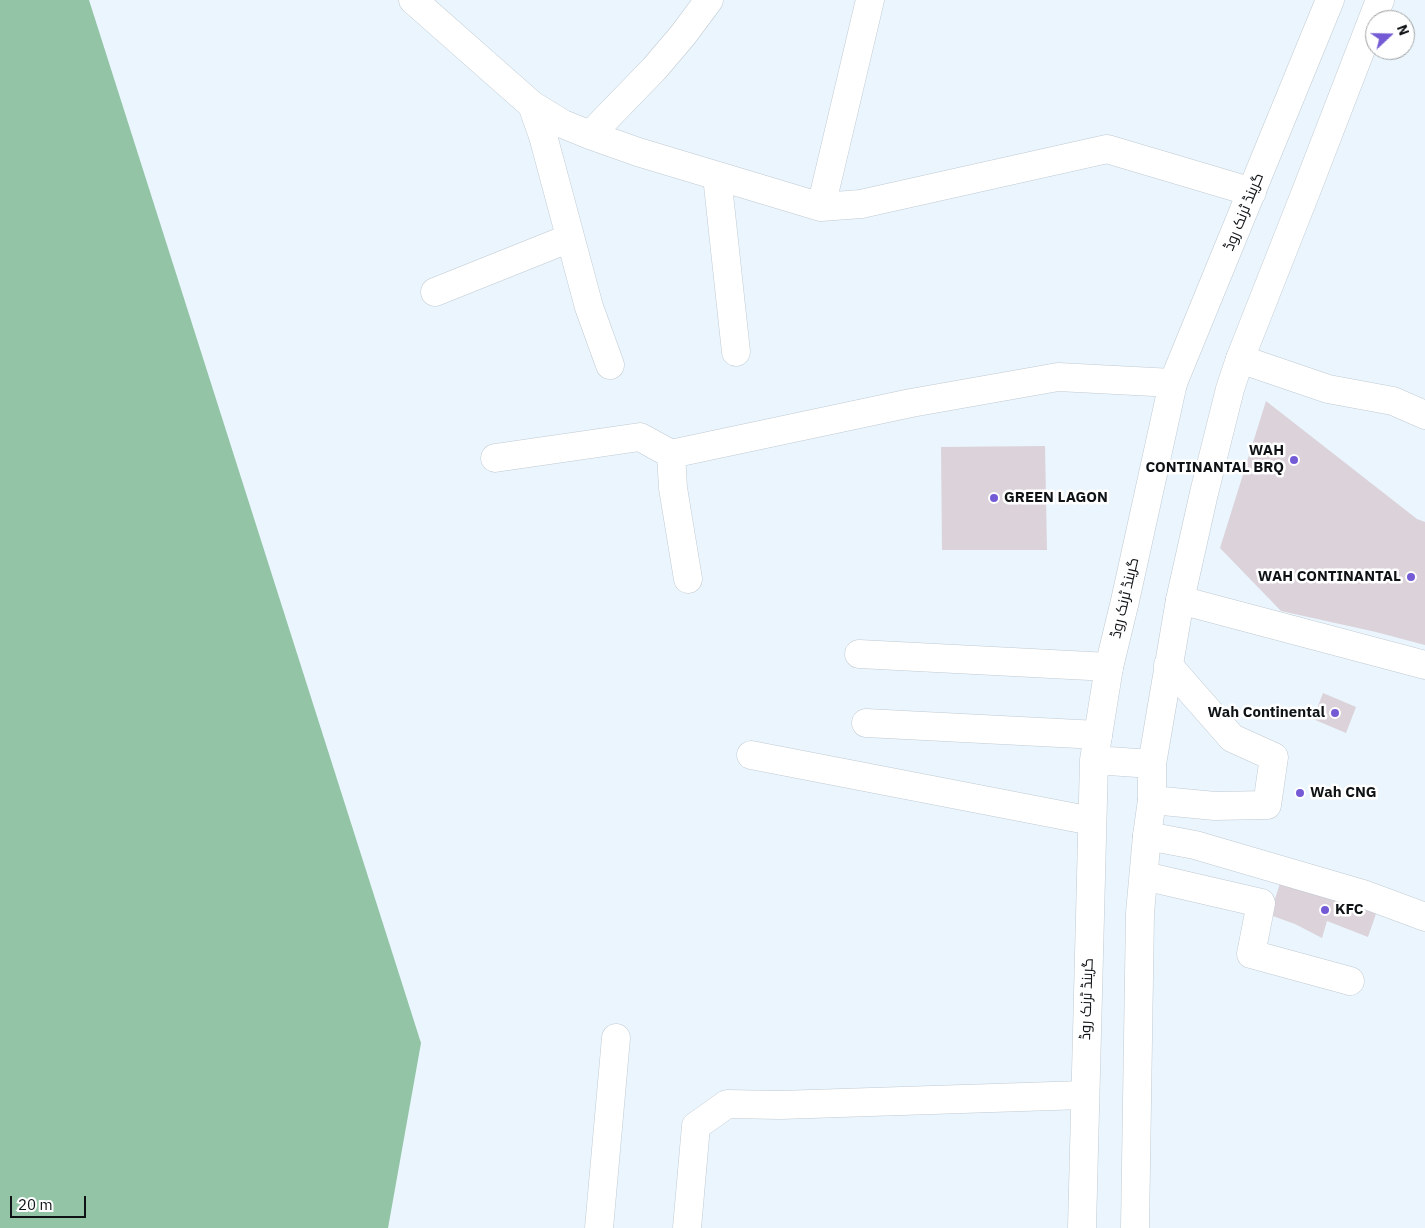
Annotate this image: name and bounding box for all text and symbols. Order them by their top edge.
north arrow [1365,10,1415,60]
text: N [1393,22,1413,38]
street label: گرینڈ ٹرنک روڈ [1220,170,1268,254]
place label: WAH CONTINANTAL BRQ [1145,442,1284,477]
marker: WAH CONTINANTAL BRQ [1288,454,1300,466]
place label: GREEN LAGON [1004,489,1108,507]
marker: GREEN LAGON [988,492,1000,504]
street label: گرینڈ ٹرنک روڈ [1107,556,1143,640]
place label: WAH CONTINANTAL [1258,568,1401,586]
marker: WAH CONTINANTAL [1405,571,1417,583]
place label: Wah Continental [1208,704,1325,722]
marker: Wah Continental [1329,707,1341,719]
place label: Wah CNG [1310,784,1377,802]
marker: Wah CNG [1294,787,1306,799]
place label: KFC [1335,901,1364,919]
marker: KFC [1319,904,1331,916]
street label: گرینڈ ٹرنک روڈ [1077,958,1097,1040]
scale bar [12,1186,89,1218]
text: 20 m [18,1195,53,1214]

